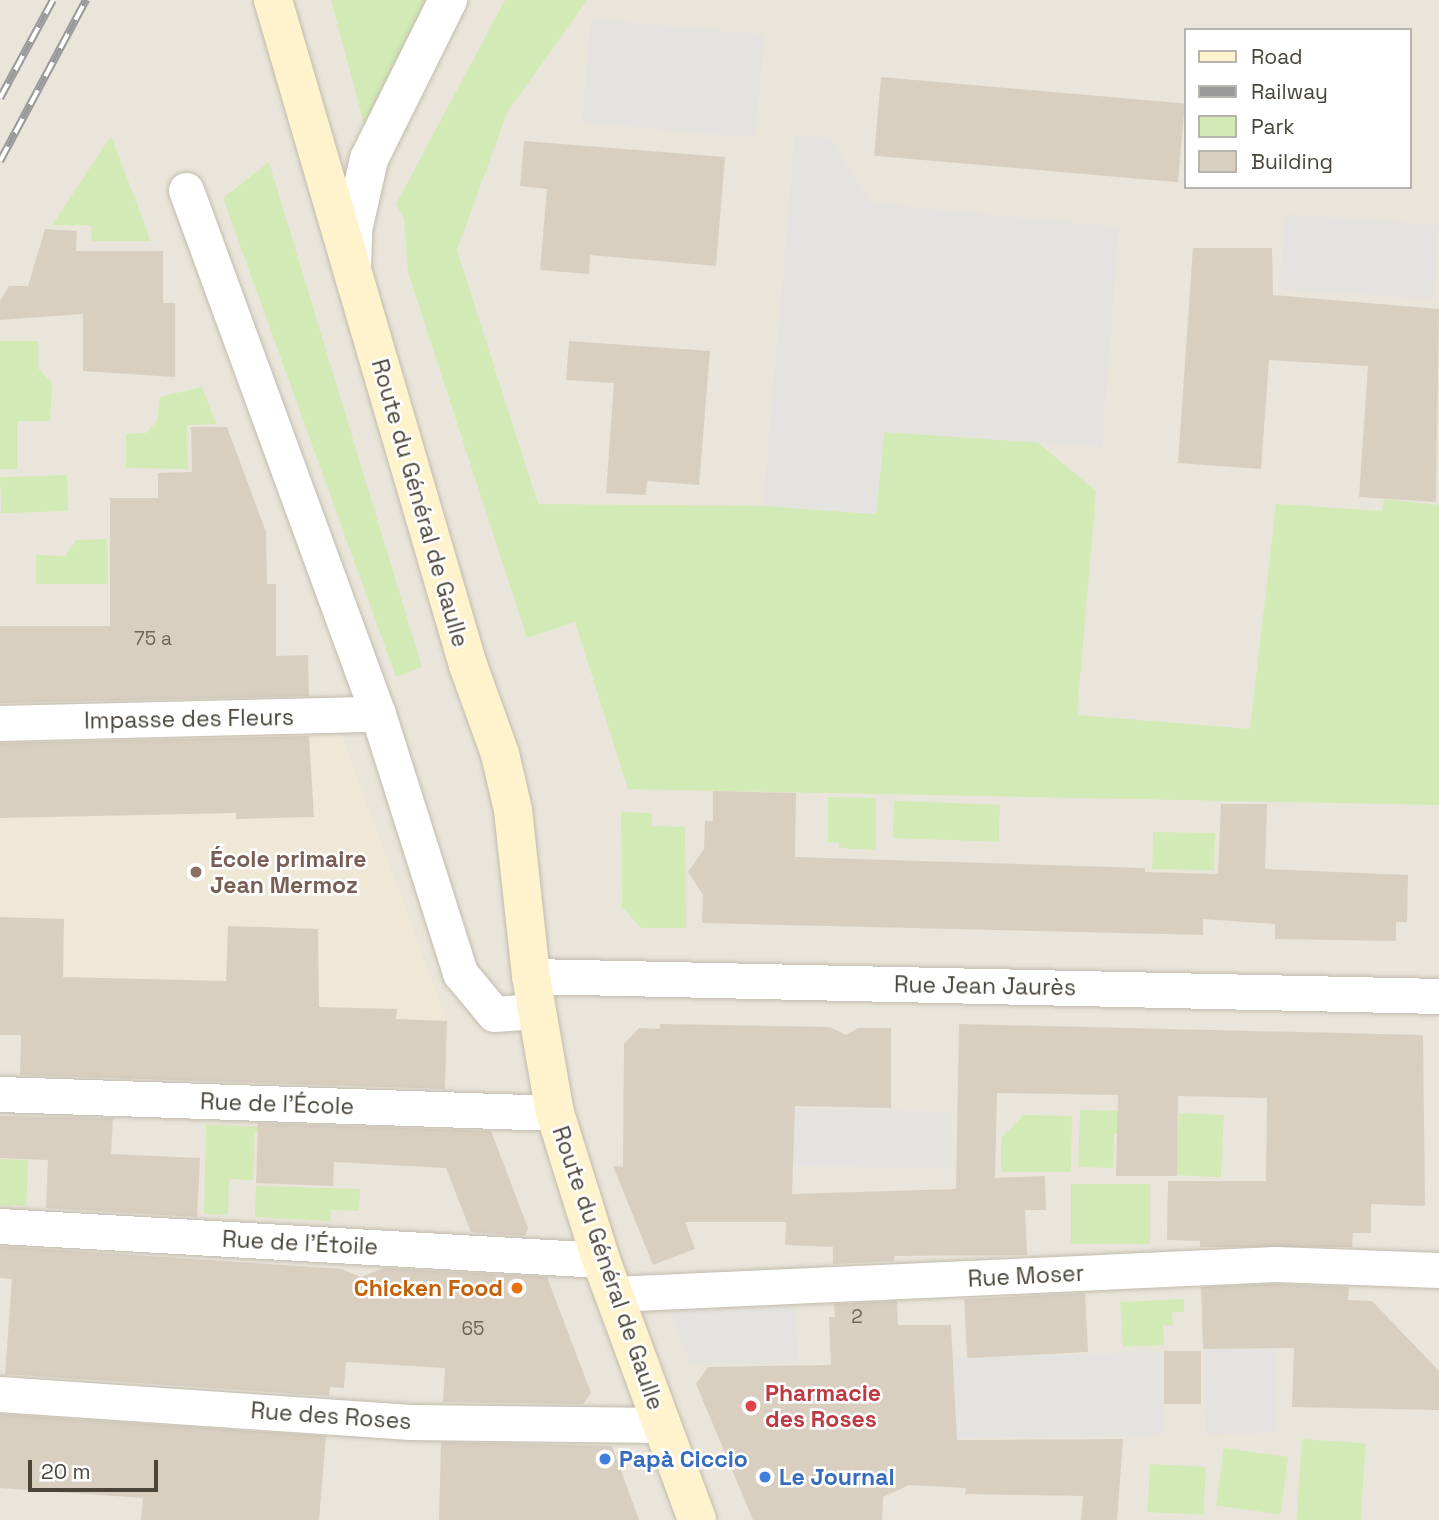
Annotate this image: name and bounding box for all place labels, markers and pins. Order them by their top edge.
place label: École primaire Jean Mermoz [210,845,366,899]
marker: École primaire Jean Mermoz [188,864,204,880]
place label: Chicken Food [354,1274,503,1302]
marker: Chicken Food [509,1280,525,1296]
place label: Pharmacie des Roses [765,1379,881,1433]
marker: Pharmacie des Roses [743,1398,759,1414]
place label: Papà Ciccio [619,1445,748,1473]
marker: Papà Ciccio [597,1451,613,1467]
place label: Le Journal [779,1463,895,1491]
marker: Le Journal [757,1469,773,1485]

